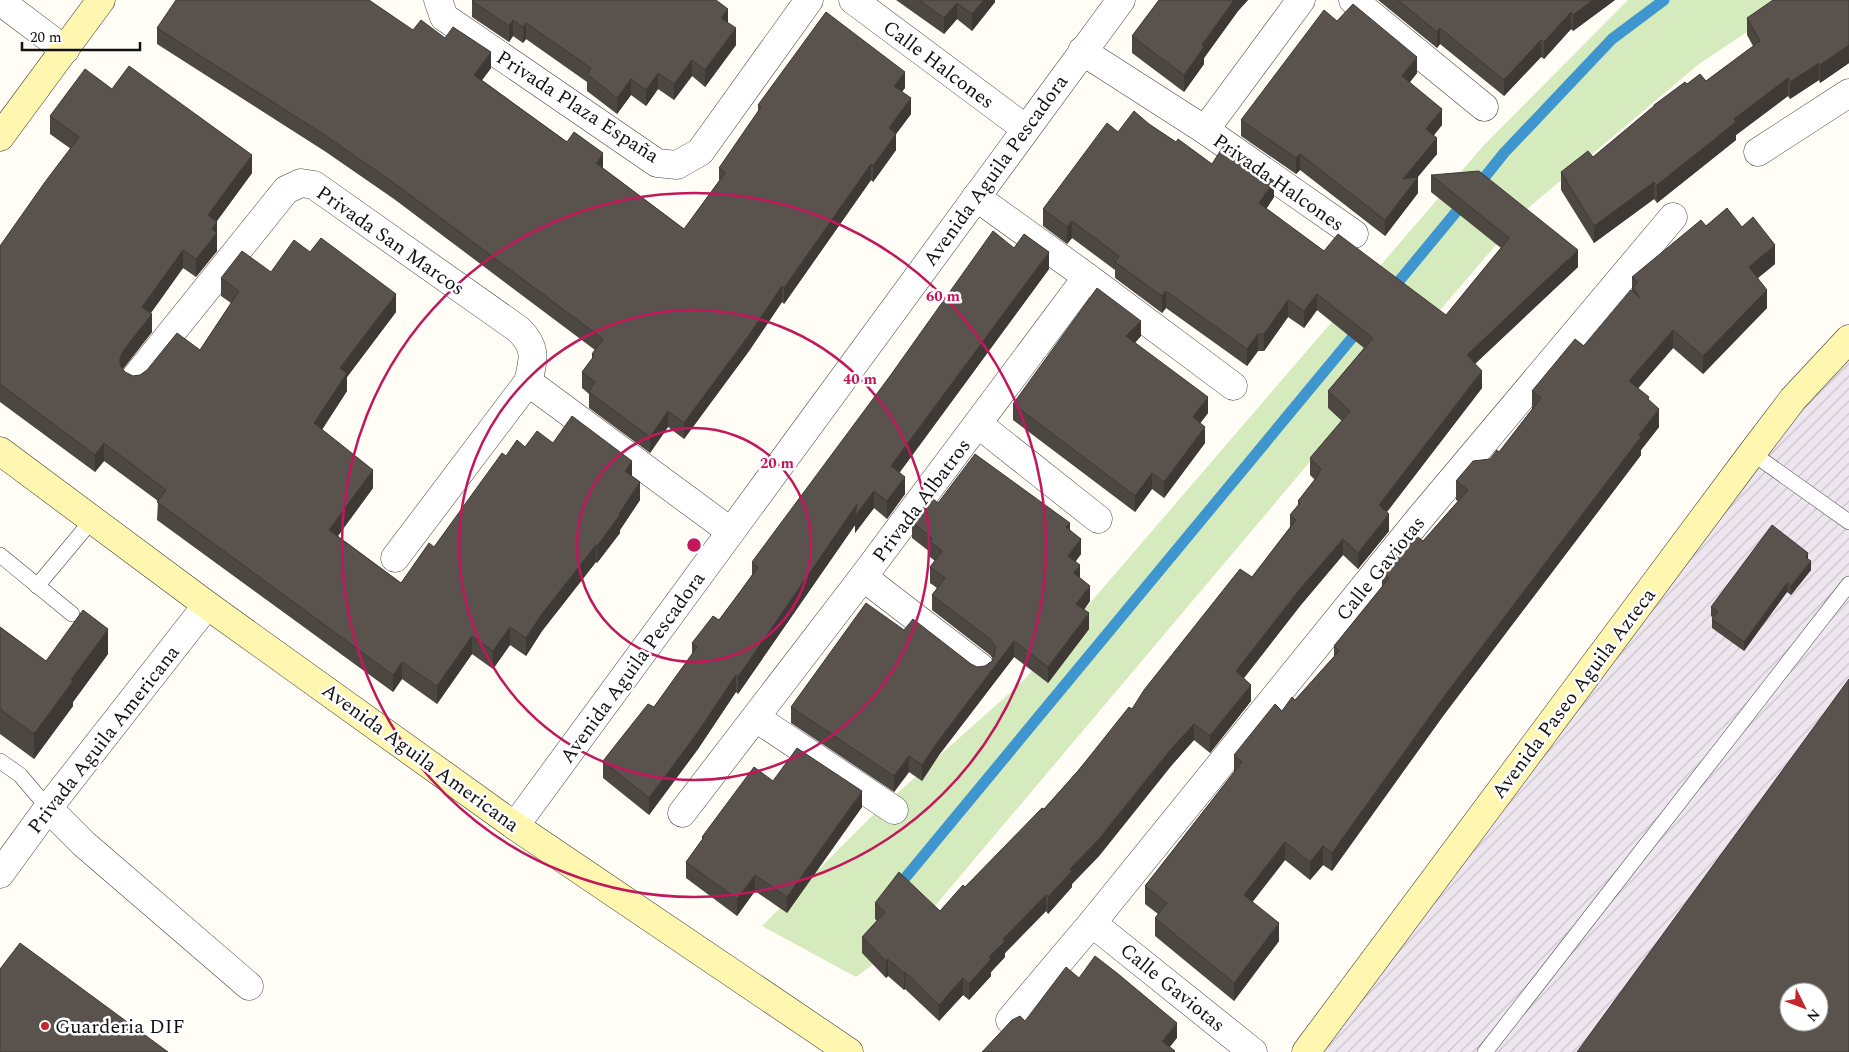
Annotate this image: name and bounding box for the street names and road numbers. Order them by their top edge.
street label: Calle Halcones [876,13,1000,117]
street label: Privada Plaza España [490,43,665,171]
street label: Avenida Aguila Pescadora [916,68,1076,273]
street label: Privada Halcones [1207,126,1350,239]
street label: Privada San Marcos [310,178,471,303]
street label: Privada Albatros [865,432,978,569]
street label: Calle Gaviotas [1329,509,1433,628]
street label: Avenida Aguila Pescadora [553,565,713,770]
street label: Avenida Paseo Aguila Azteca [1484,582,1663,805]
street label: Privada Aguila Americana [20,639,187,840]
street label: Avenida Aguila Americana [315,676,526,840]
street label: Calle Gaviotas [1113,936,1232,1040]

